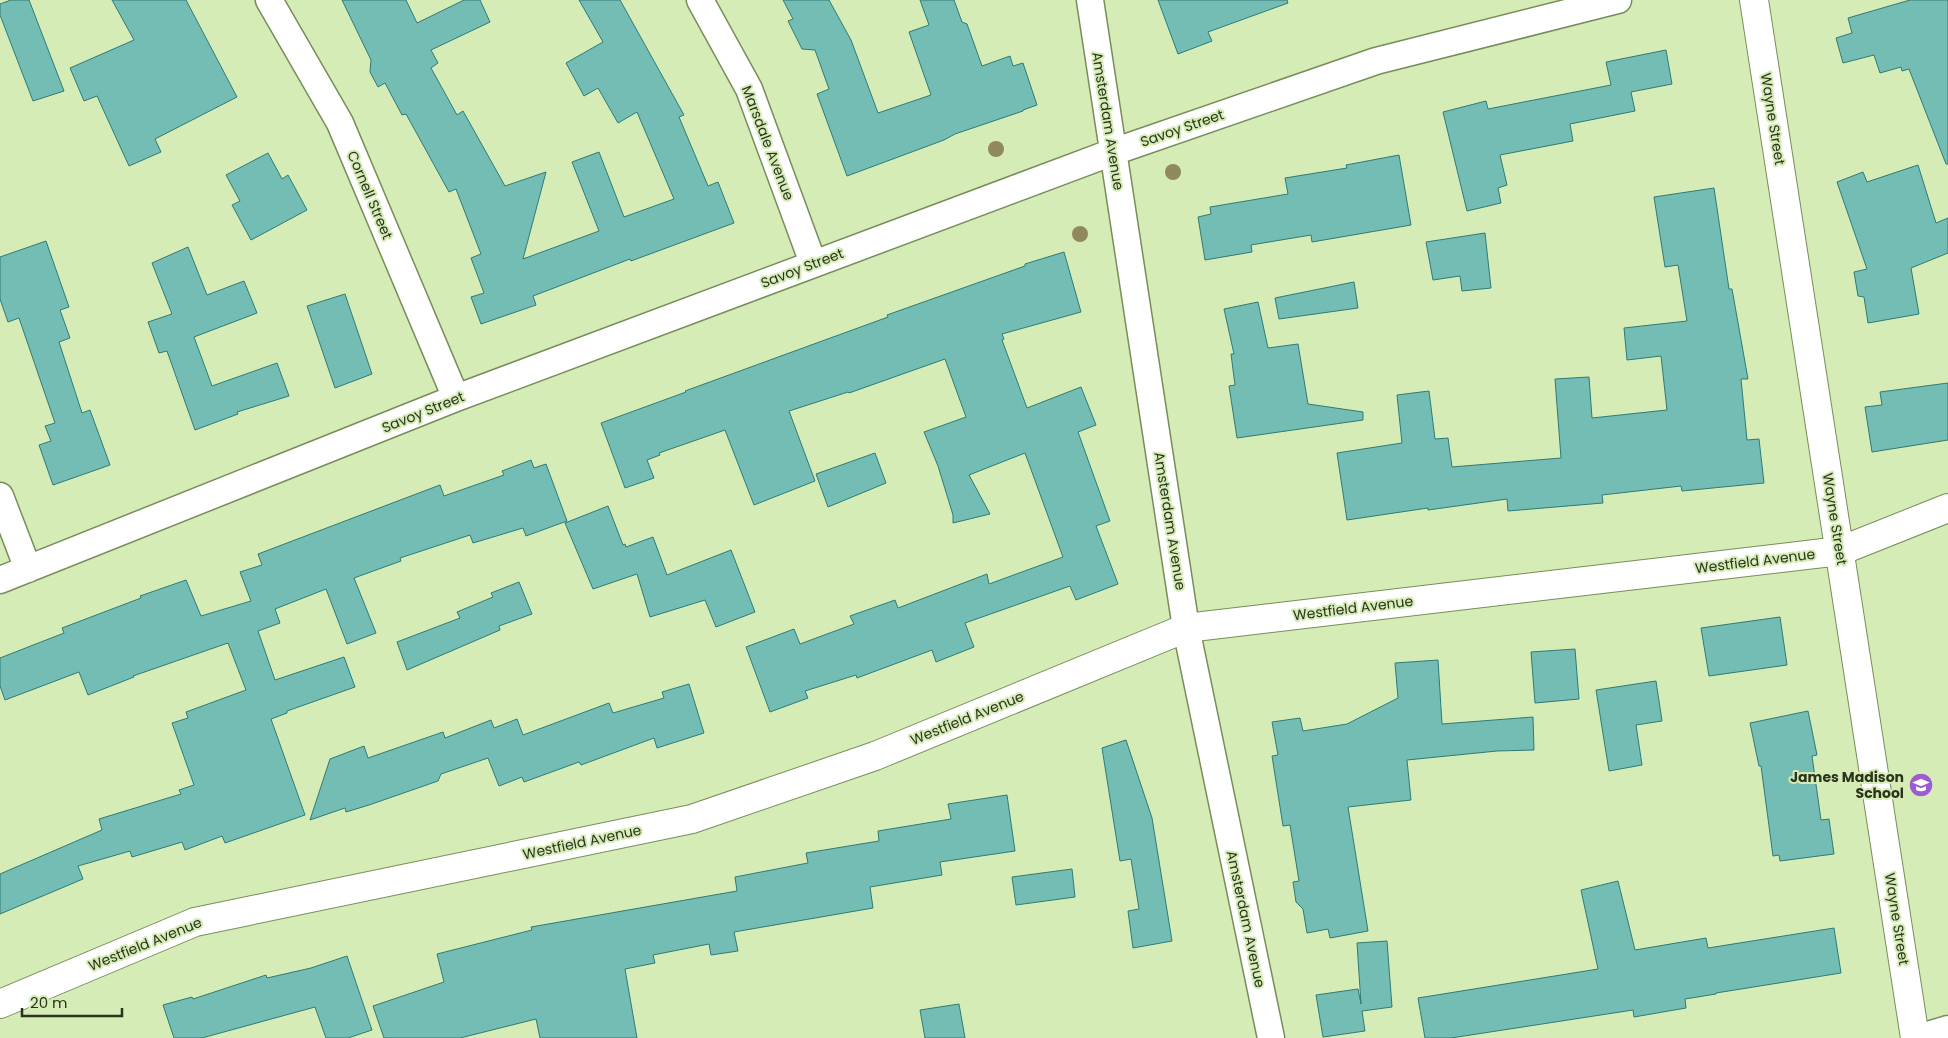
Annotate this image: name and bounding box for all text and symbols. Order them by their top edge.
street label: Amsterdam Avenue [1087,50,1129,192]
street label: Wayne Street [1756,71,1790,167]
street label: Marsdale Avenue [737,83,799,204]
street label: Savoy Street [1138,104,1226,152]
street label: Cornell Street [342,148,398,242]
street label: Savoy Street [758,243,846,293]
street label: Savoy Street [379,386,467,438]
street label: Amsterdam Avenue [1149,450,1191,592]
street label: Wayne Street [1818,471,1852,567]
street label: Westfield Avenue [1694,544,1816,578]
street label: Westfield Avenue [1292,591,1414,625]
street label: Westfield Avenue [907,686,1027,750]
place label: James Madison School [1790,767,1904,803]
school or university icon: James Madison School [1908,772,1934,798]
street label: Westfield Avenue [521,820,643,864]
street label: Amsterdam Avenue [1222,849,1270,990]
street label: Wayne Street [1880,871,1914,967]
street label: Westfield Avenue [85,912,205,976]
scale bar [22,986,122,1018]
text: 20 m [30,992,68,1013]

